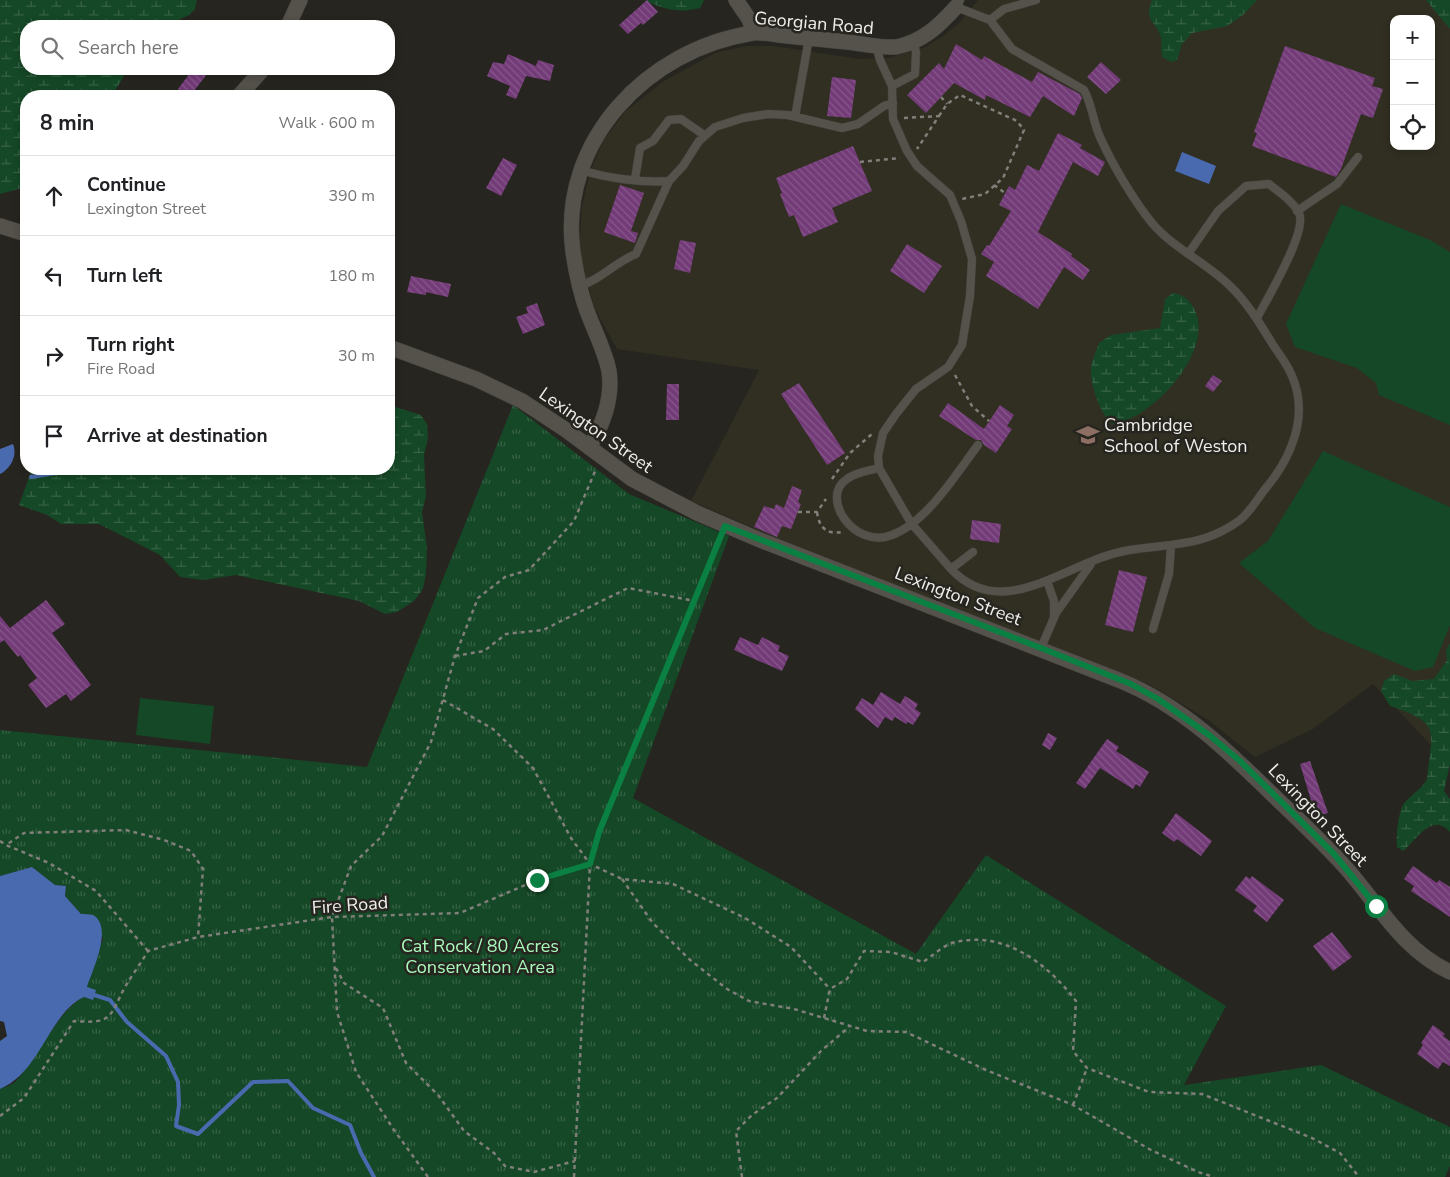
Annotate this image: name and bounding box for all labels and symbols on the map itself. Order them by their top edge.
street label: Georgian Road [753,6,875,40]
street label: Lexington Street [534,382,658,479]
place label: Cambridge School of Weston [1104,413,1247,458]
school or university icon: Cambridge School of Weston [1075,422,1101,448]
street label: Lexington Street [891,561,1025,631]
street label: Lexington Street [1263,759,1374,872]
route end [526,869,549,892]
street label: Fire Road [311,890,389,920]
route start [1365,895,1388,918]
park label: Cat Rock / 80 Acres Conservation Area [401,934,559,979]

